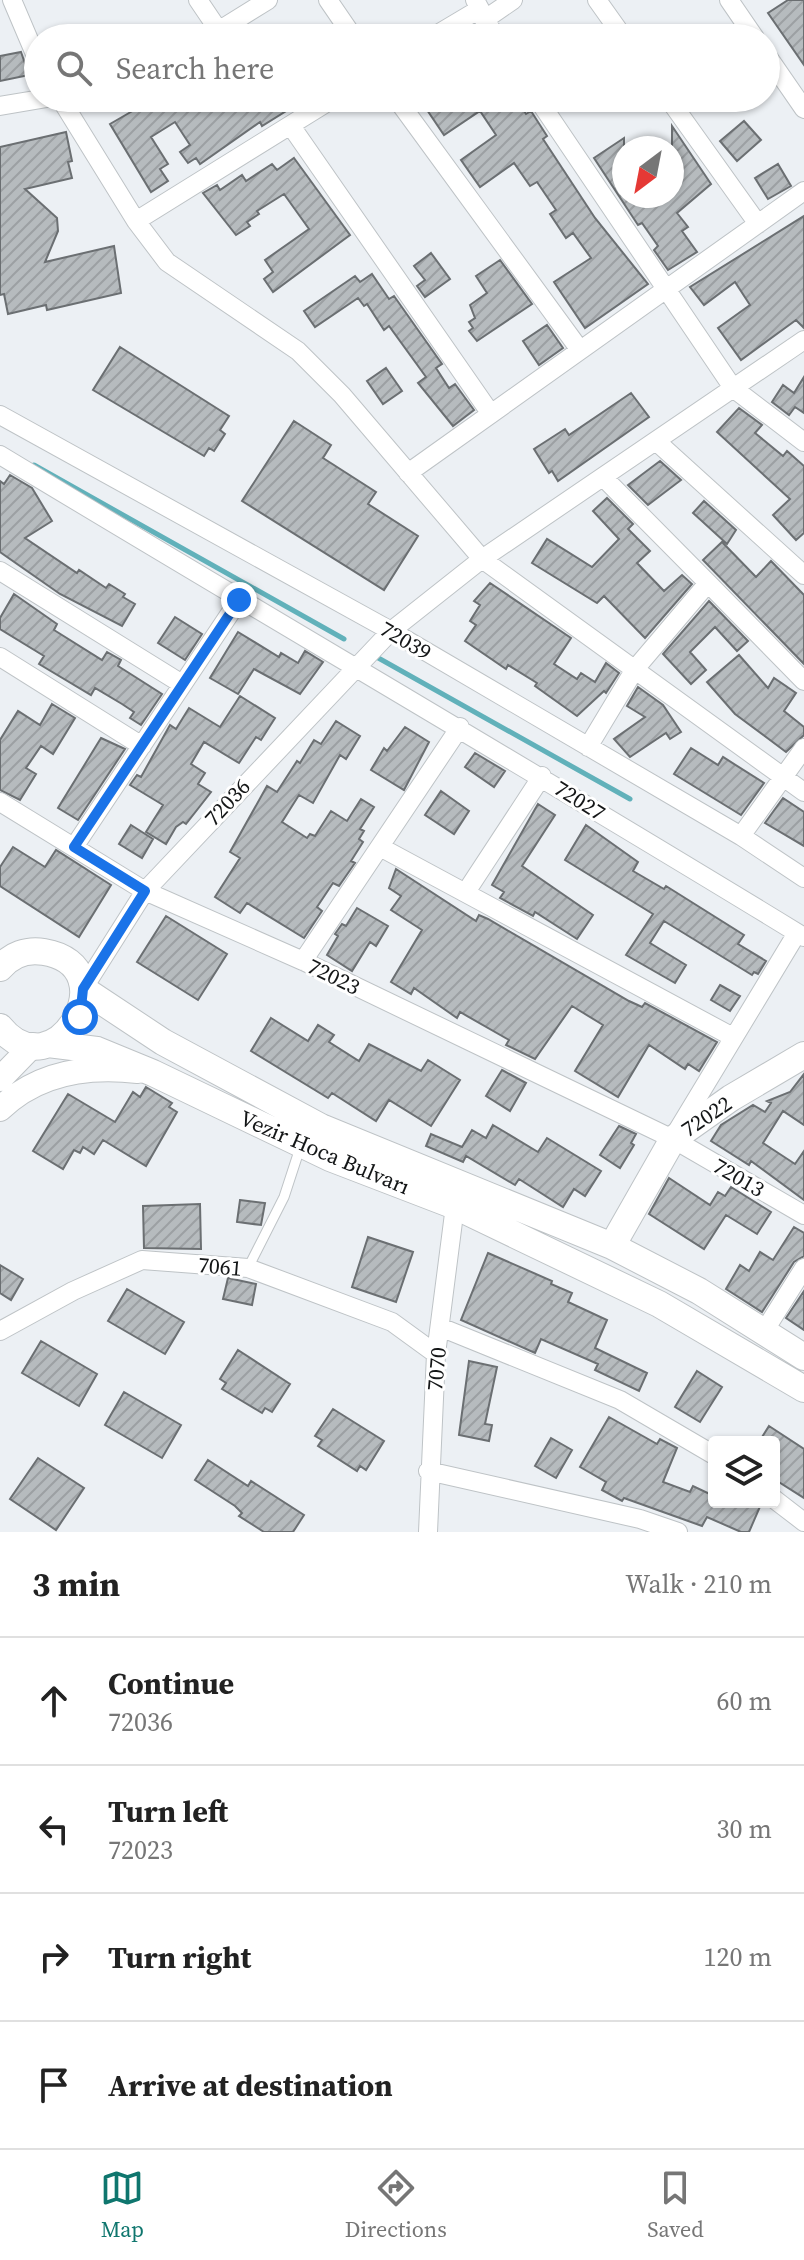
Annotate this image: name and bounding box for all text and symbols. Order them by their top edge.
search box [24,24,780,112]
icon: search [52,46,96,90]
text: Search here [116,48,274,89]
north arrow [612,136,684,208]
route end [221,582,257,618]
street label: 72039 [375,613,437,667]
street label: 72036 [197,772,257,832]
street label: 72027 [549,773,611,827]
street label: 72023 [303,950,365,1002]
route start [62,999,98,1035]
street label: 72022 [675,1088,737,1144]
street label: Vezir Hoca Bulvarı [235,1103,415,1201]
street label: 72013 [708,1150,770,1204]
street label: 7061 [197,1249,243,1283]
street label: 7070 [419,1346,453,1392]
map controls [708,1436,780,1508]
button: layers [708,1436,780,1508]
text: 3 min [32,1561,120,1607]
text: Walk · 210 m [625,1566,772,1602]
text: Continue [108,1663,234,1704]
icon: ahead [32,1679,76,1723]
text: 60 m [717,1683,772,1719]
text: 72036 [108,1704,173,1740]
text: Turn left [108,1791,228,1832]
icon: left [32,1807,76,1851]
text: 30 m [717,1811,772,1847]
text: 72023 [108,1832,173,1868]
icon: right [32,1935,76,1979]
text: Turn right [108,1937,251,1978]
text: 120 m [704,1939,772,1975]
icon: arrive [32,2063,76,2107]
text: Arrive at destination [108,2065,393,2106]
tab: Map [100,2166,144,2244]
tab: Directions [345,2166,447,2244]
tab: Saved [647,2166,704,2244]

